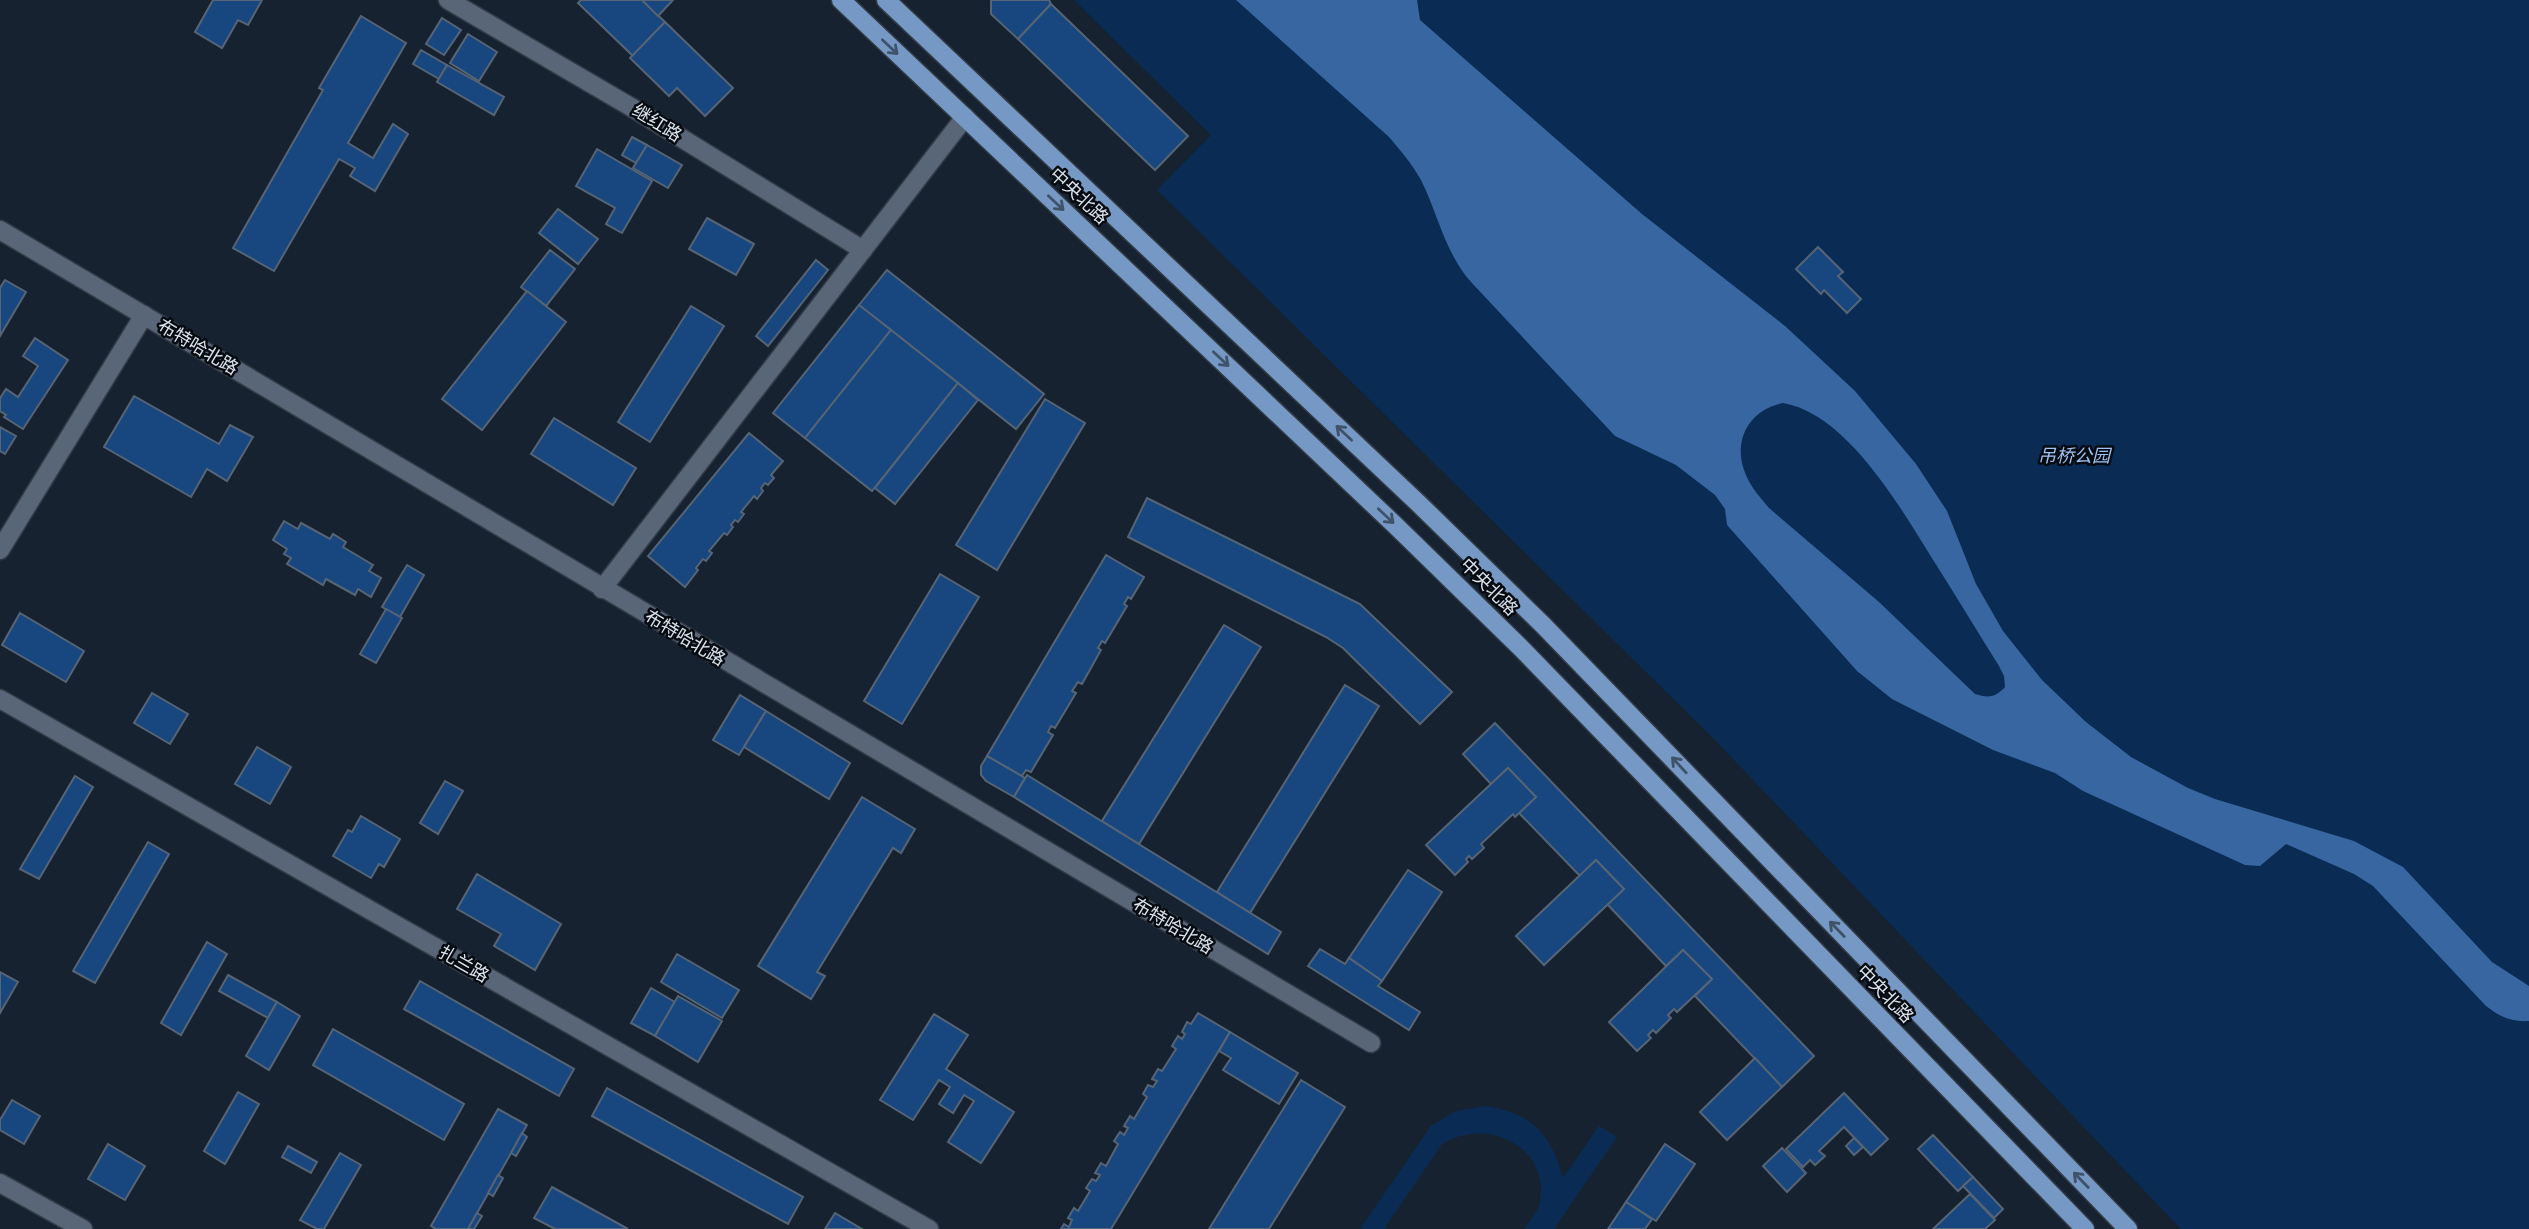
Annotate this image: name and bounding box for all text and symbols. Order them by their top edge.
one-way arrow [881,38,898,55]
street label: 继红路 [628,99,686,147]
street label: 中央北路 [1045,163,1113,229]
one-way arrow [1047,194,1064,211]
street label: 布特哈北路 [154,314,242,380]
one-way arrow [1212,351,1229,368]
one-way arrow [1336,424,1353,441]
park label: 吊桥公园 [2038,445,2113,467]
one-way arrow [1377,507,1394,524]
street label: 中央北路 [1456,554,1522,620]
street label: 布特哈北路 [641,605,729,671]
one-way arrow [1671,756,1687,774]
street label: 布特哈北路 [1129,893,1217,959]
one-way arrow [1828,921,1845,938]
street label: 扎兰路 [435,941,493,987]
street label: 中央北路 [1852,960,1918,1028]
one-way arrow [2073,1172,2090,1189]

